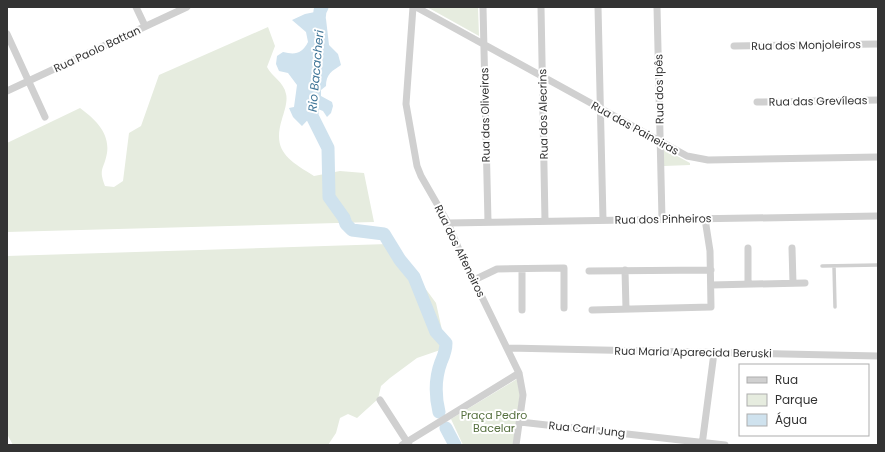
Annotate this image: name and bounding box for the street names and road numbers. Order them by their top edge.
street label: Rua Paolo Battan [51,22,143,76]
street label: Rua dos Monjoleiros [751,36,861,54]
street label: Rua dos Ipês [650,54,668,124]
street label: Rua das Oliveiras [476,67,494,162]
street label: Rua dos Alecrins [534,68,552,159]
street label: Rua das Grevíleas [769,92,868,110]
street label: Rua das Paineiras [588,97,682,159]
street label: Rua dos Alfeneiros [431,202,489,300]
street label: Rua dos Pinheiros [614,210,712,228]
street label: Rua Maria Aparecida Beruski [614,343,772,361]
street label: Rua Carl Jung [548,417,626,441]

